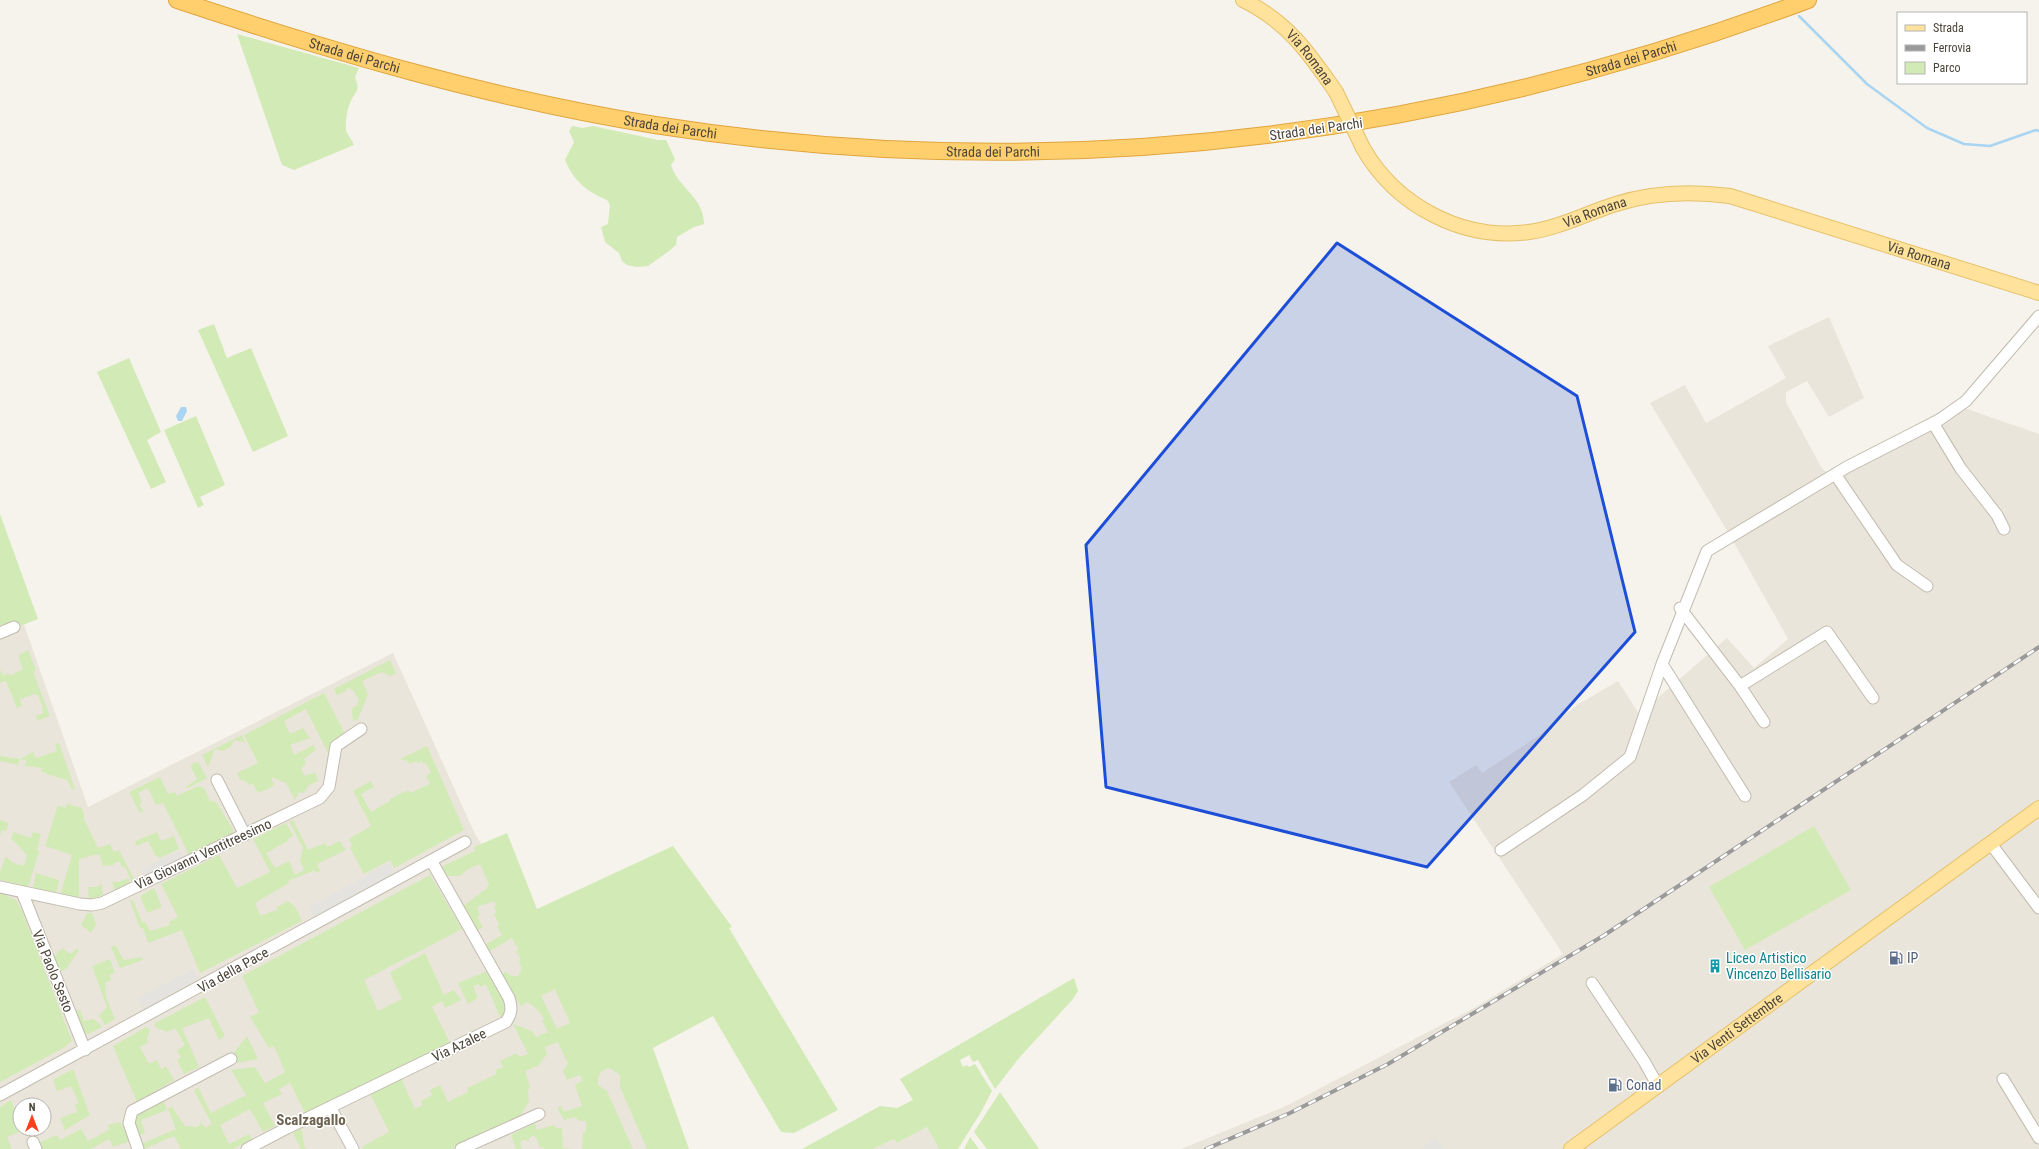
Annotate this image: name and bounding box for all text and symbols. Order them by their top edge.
legend [1897,12,2027,84]
text: Strada [1933,21,1964,35]
street label: Via Romana [1283,26,1337,88]
street label: Strada dei Parchi [307,35,402,76]
street label: Strada dei Parchi [1584,38,1678,79]
text: Ferrovia [1933,41,1971,55]
text: Parco [1933,61,1960,75]
street label: Strada dei Parchi [622,112,718,142]
street label: Strada dei Parchi [1268,115,1364,143]
street label: Strada dei Parchi [946,143,1040,160]
street label: Via Romana [1561,193,1628,231]
street label: Via Romana [1885,238,1953,273]
street label: Via Giovanni Ventitreesimo [132,815,274,893]
street label: Via Paolo Sesto [29,928,77,1014]
street label: Via della Pace [195,944,271,996]
place label: Liceo Artistico Vincenzo Bellisario [1726,950,1831,982]
fuel station icon: IP [1888,950,1904,966]
place label: IP [1907,950,1919,966]
building icon: Liceo Artistico Vincenzo Bellisario [1707,958,1723,974]
street label: Via Venti Settembre [1688,989,1786,1067]
street label: Via Azalee [429,1025,489,1065]
fuel station icon: Conad [1607,1077,1623,1093]
place label: Conad [1626,1077,1661,1093]
north arrow [12,1097,52,1137]
text: N [29,1101,36,1114]
district label: Scalzagallo [276,1111,346,1129]

